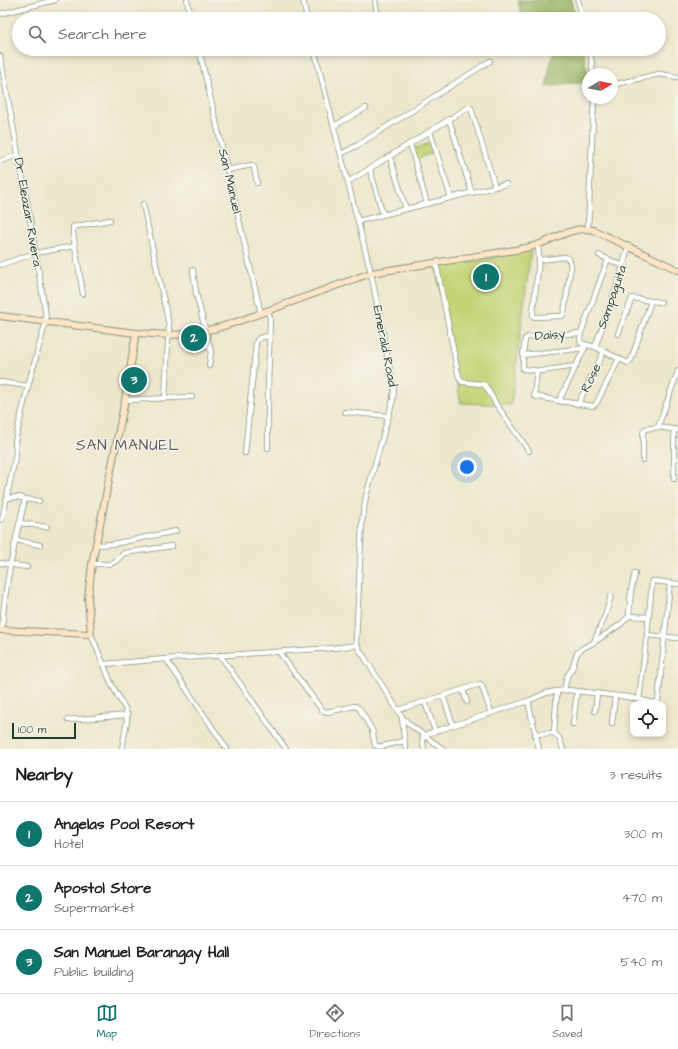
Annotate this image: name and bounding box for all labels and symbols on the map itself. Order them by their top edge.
north arrow [582,68,618,104]
street label: San Manuel [214,147,246,215]
street label: Dr. Eleazar Rivera [10,156,47,268]
pin: 1 [473,262,499,292]
street label: Sampaguita [593,262,632,332]
street label: Emerald Road [368,304,402,388]
pin: 2 [181,323,207,353]
street label: Daisy [534,325,566,346]
street label: Rose [576,361,606,395]
pin: 3 [121,365,147,395]
district label: SAN MANUEL [76,435,180,456]
your location [457,457,477,477]
scale bar [12,721,76,740]

